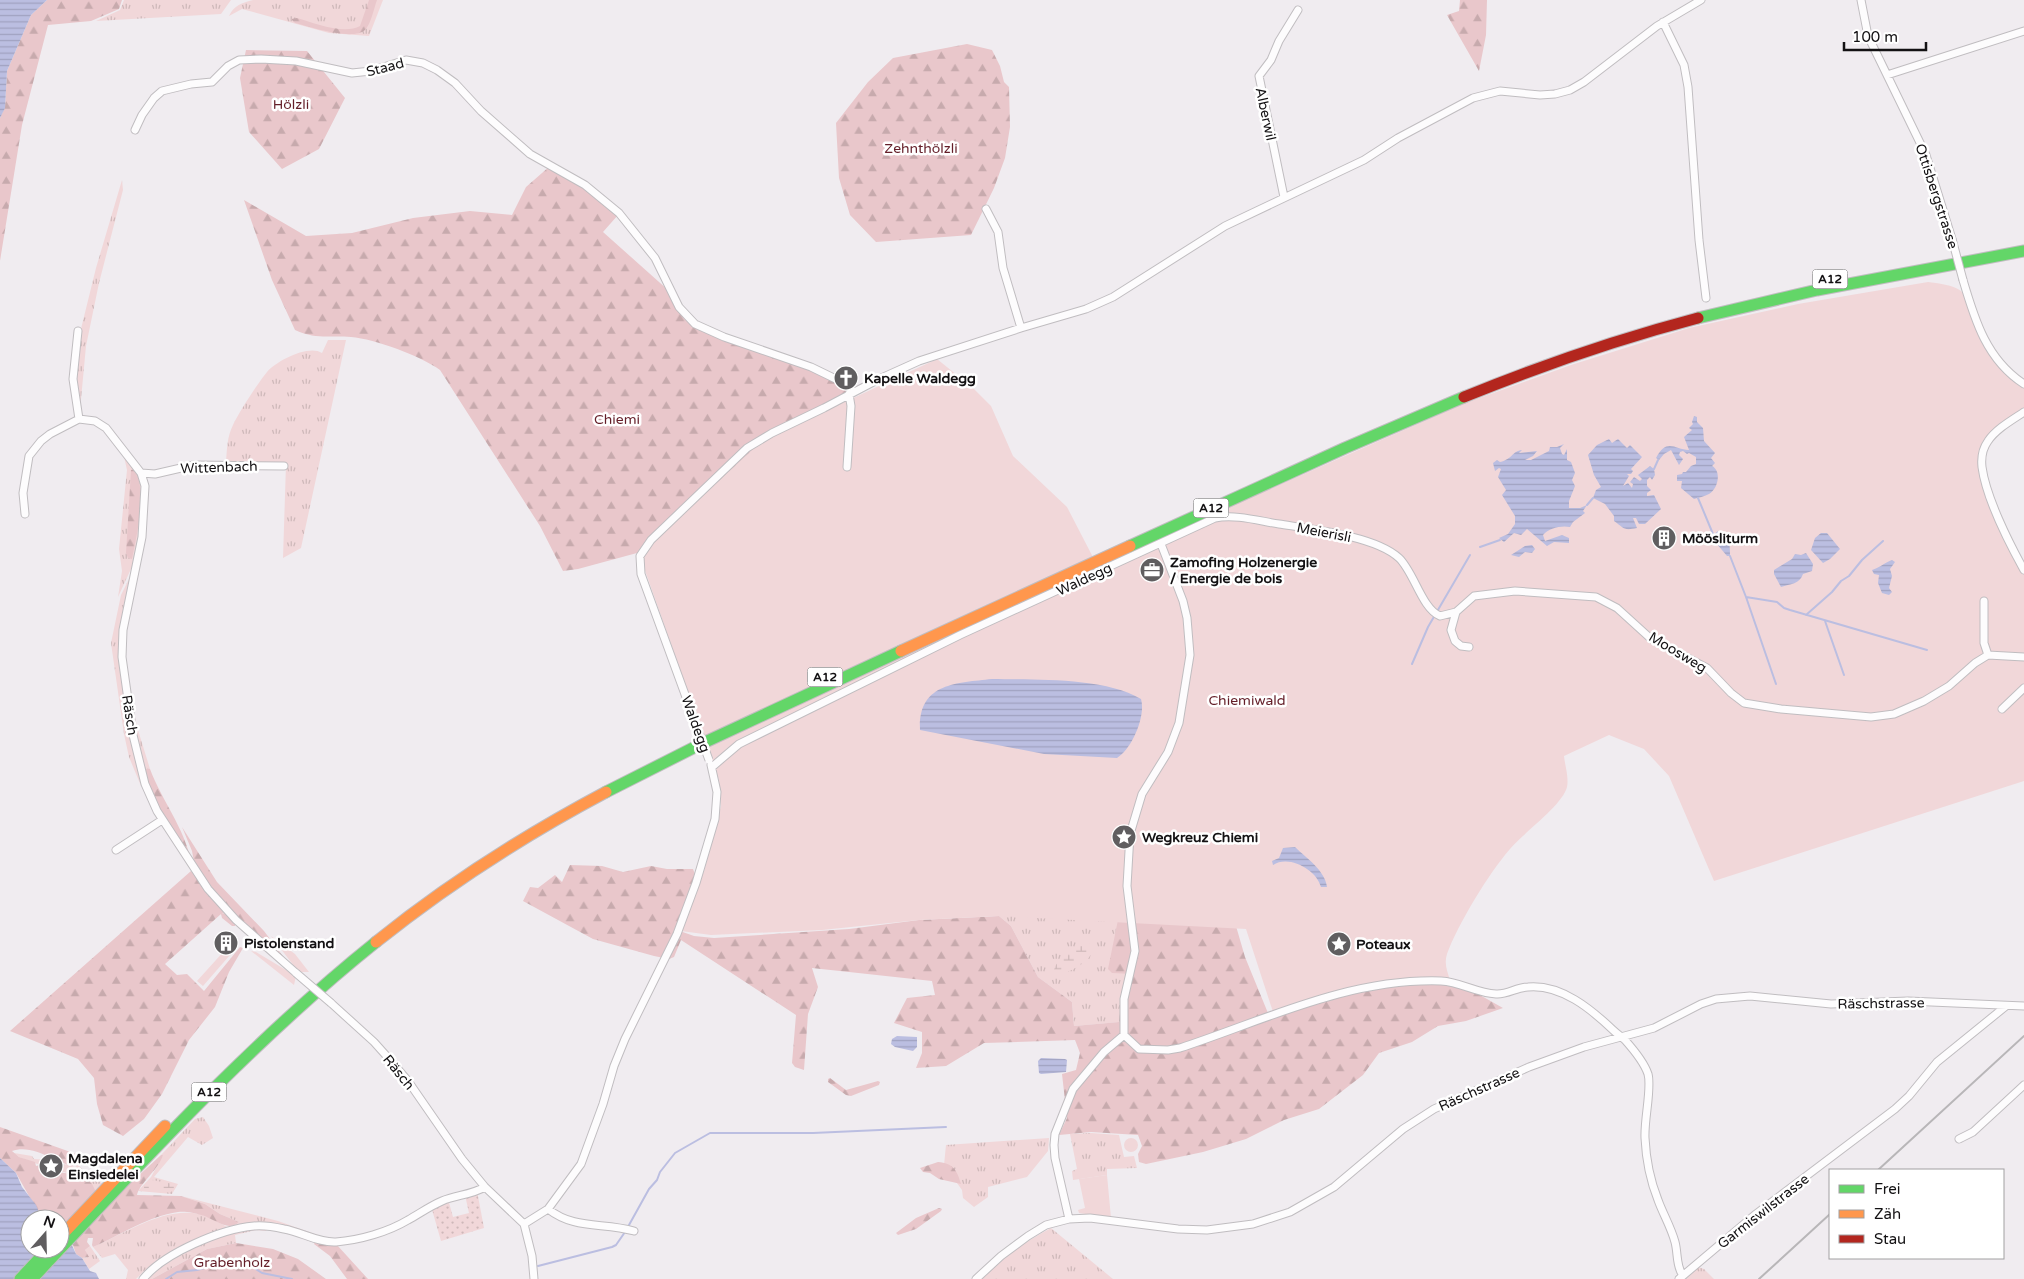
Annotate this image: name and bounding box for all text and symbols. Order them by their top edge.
scale bar [1844,20,1926,52]
text: 100 m [1852,28,1898,46]
street label: Staad [365,55,406,80]
street label: Alberwil [1252,86,1279,142]
park label: Hölzli [273,96,309,113]
park label: Zehnthölzli [884,140,958,157]
street label: Ottisbergstrasse [1912,141,1962,251]
road number: A12 [1812,270,1848,288]
church icon: Kapelle Waldegg [833,365,859,391]
place label: Kapelle Waldegg [864,370,976,387]
park label: Chiemi [594,411,640,428]
street label: Wittenbach [180,458,258,477]
road number: A12 [1194,498,1228,518]
street label: Meierisli [1295,519,1353,546]
building icon: Möösliturm [1651,525,1677,551]
place label: Möösliturm [1682,530,1758,547]
place label: Zamofing Holzenergie / Energie de bois [1170,554,1317,587]
office icon: Zamofing Holzenergie / Energie de bois [1139,557,1165,583]
street label: Waldegg [1054,559,1115,600]
street label: Moosweg [1646,628,1710,676]
road number: A12 [808,668,842,686]
park label: Chiemiwald [1208,692,1286,709]
street label: Waldegg [677,693,714,755]
street label: Räsch [118,694,141,736]
place icon: Wegkreuz Chiemi [1111,824,1137,850]
place label: Wegkreuz Chiemi [1142,829,1258,846]
building icon: Pistolenstand [213,930,239,956]
place icon: Poteaux [1326,931,1352,957]
place label: Pistolenstand [244,935,335,952]
place label: Poteaux [1356,936,1411,953]
street label: Räschstrasse [1837,994,1925,1013]
street label: Räsch [379,1051,418,1093]
street label: Räschstrasse [1436,1064,1523,1115]
road number: A12 [192,1082,226,1102]
place label: Magdalena Einsiedelei [68,1150,143,1183]
place icon: Magdalena Einsiedelei [38,1153,64,1179]
legend [1829,1169,2004,1259]
street label: Garmiswilstrasse [1714,1170,1813,1252]
text: Frei [1874,1180,1900,1198]
text: Zäh [1874,1205,1901,1223]
north arrow [20,1209,70,1259]
text: N [41,1212,57,1232]
text: Stau [1874,1230,1906,1248]
park label: Grabenholz [194,1254,270,1271]

